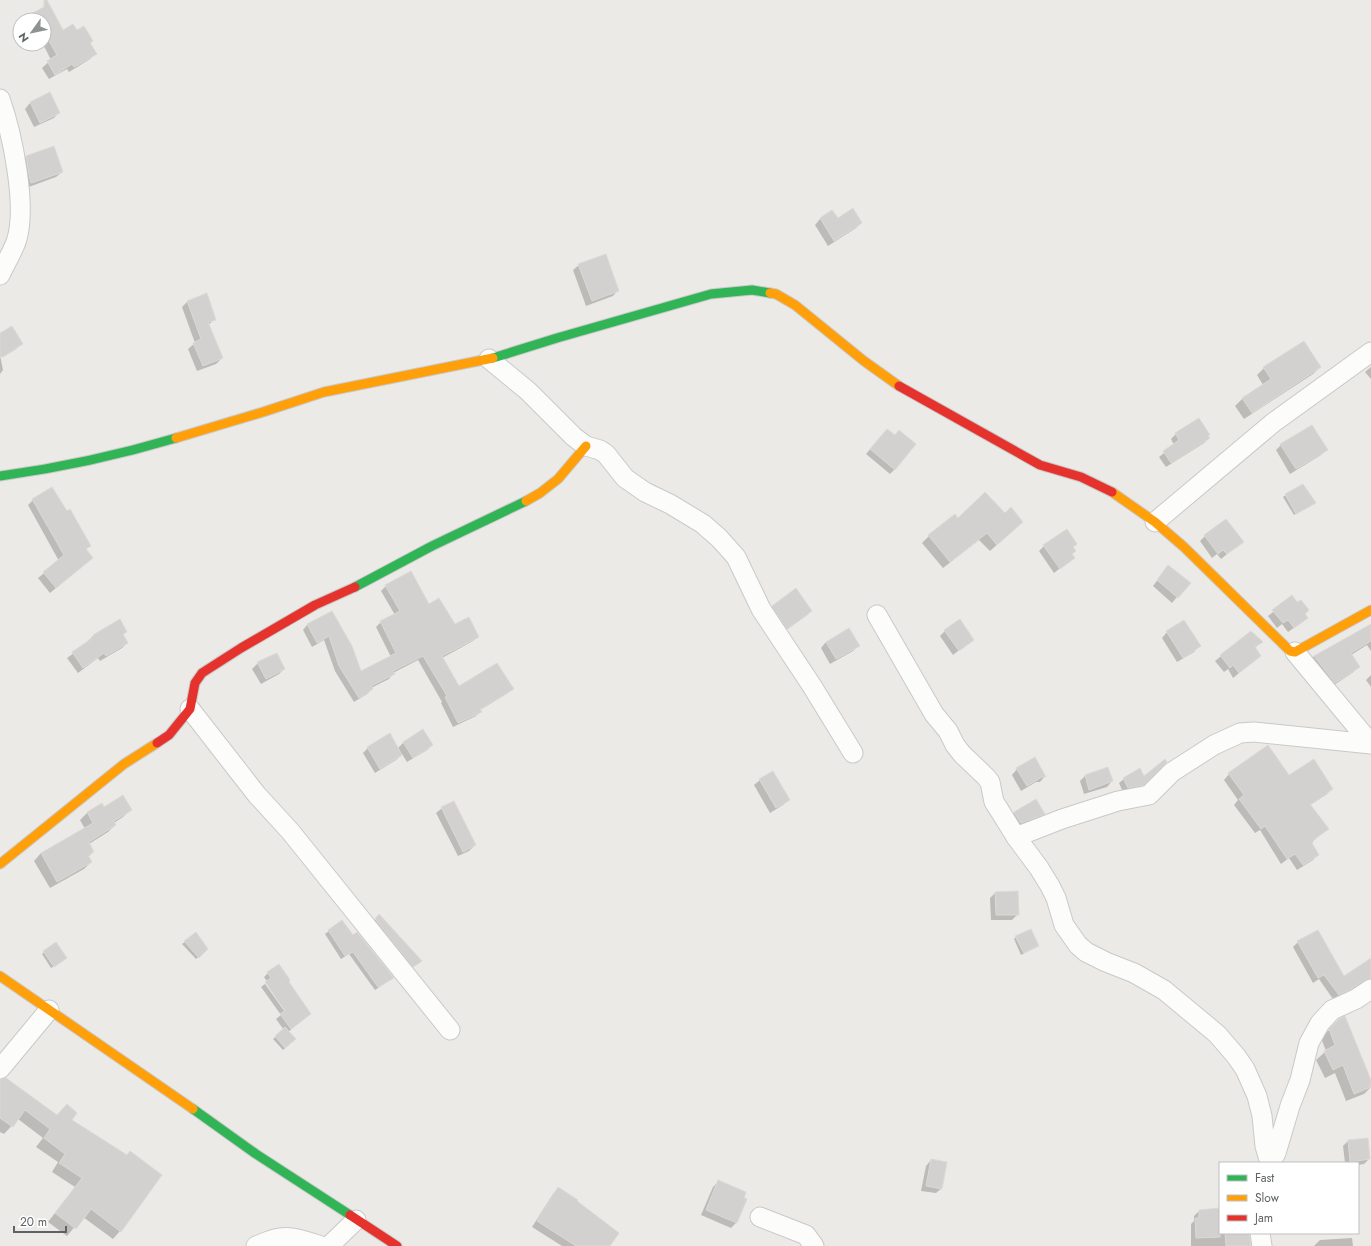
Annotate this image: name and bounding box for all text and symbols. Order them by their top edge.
north arrow [12,12,52,52]
text: N [15,29,33,45]
legend [1219,1162,1359,1234]
text: Fast [1255,1169,1274,1187]
text: Slow [1255,1189,1280,1207]
scale bar [14,1208,66,1234]
text: Jam [1253,1209,1273,1227]
text: 20 m [20,1213,47,1231]

